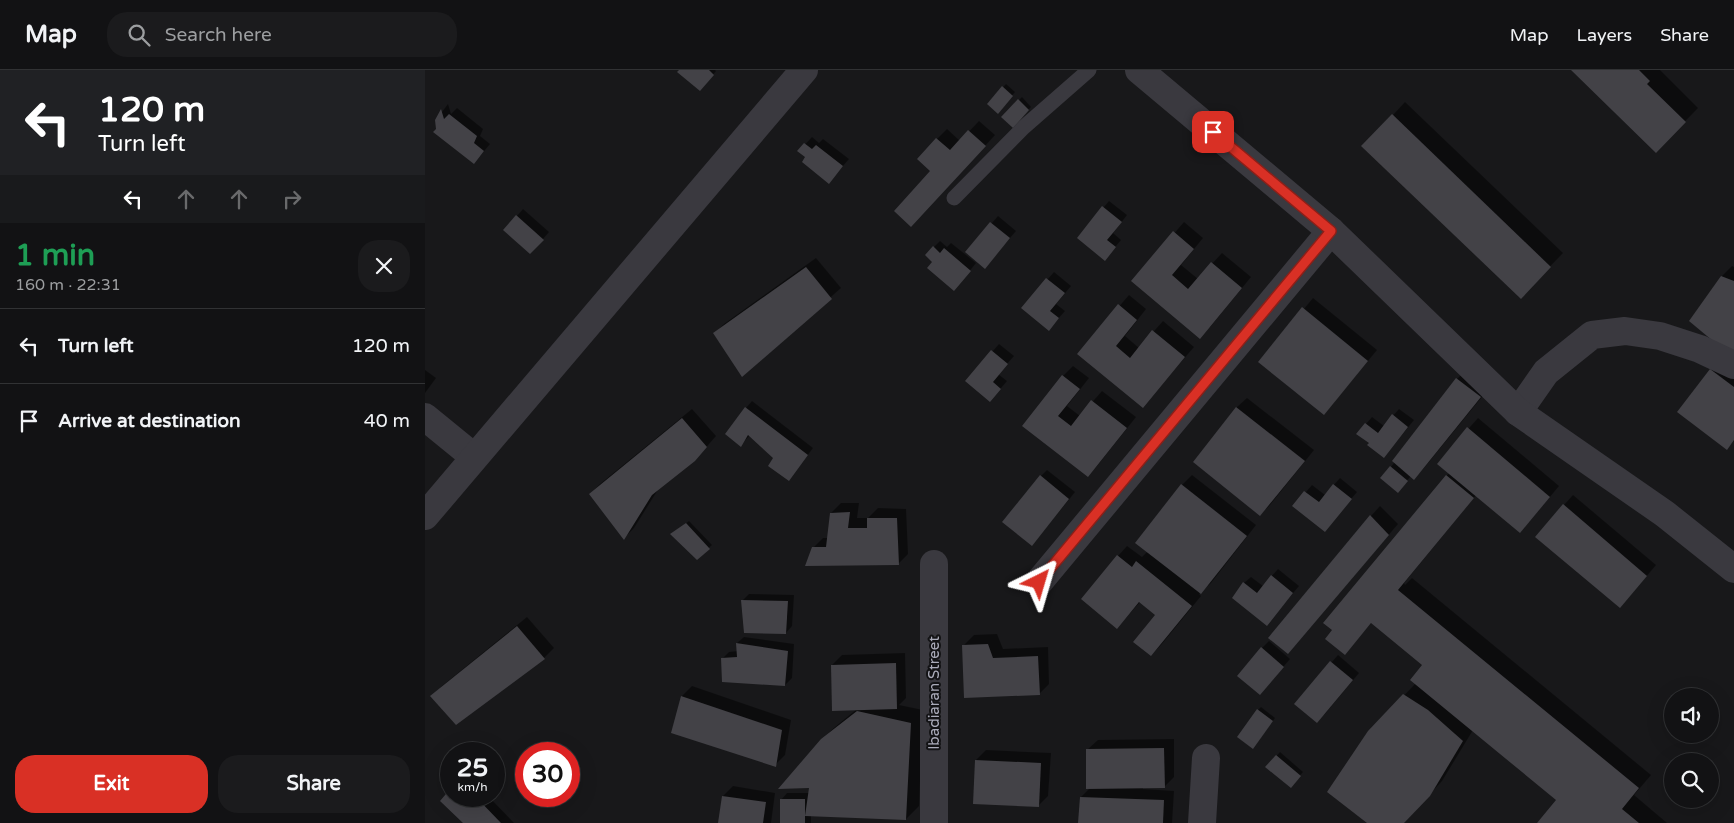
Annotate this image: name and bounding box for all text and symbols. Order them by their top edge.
search box [107,12,457,57]
text: Map [25,20,77,49]
icon: search [125,21,153,49]
text: Search here [165,24,272,46]
text: Map [1510,24,1549,46]
text: Layers [1577,24,1632,46]
text: Share [1660,24,1709,46]
text: 120 m [98,89,205,131]
icon: left [15,90,80,155]
pin [1192,111,1234,153]
icon: arrive [1199,118,1227,146]
text: Turn left [98,131,186,157]
icon: left [119,185,147,213]
icon: ahead [172,185,200,213]
icon: ahead [225,185,253,213]
icon: right [278,185,306,213]
text: 1 min [15,237,95,274]
button: close [358,240,410,292]
text: 160 m · 22:31 [15,275,121,295]
icon: left [15,332,43,360]
text: Turn left [58,335,134,357]
text: 120 m [352,335,410,357]
icon: arrive [15,407,43,435]
text: Arrive at destination [58,410,241,432]
text: 40 m [364,410,410,432]
position arrow [1012,555,1064,607]
street label: Ibadiaran Street [925,636,943,750]
map controls [1664,688,1719,808]
button: sound [1664,688,1719,743]
speed limit sign: 30 [515,742,580,807]
text: 25 [457,753,488,783]
button: search [1664,753,1719,808]
button: Exit [15,755,208,813]
button: Share [218,755,410,813]
text: km/h [457,780,488,794]

